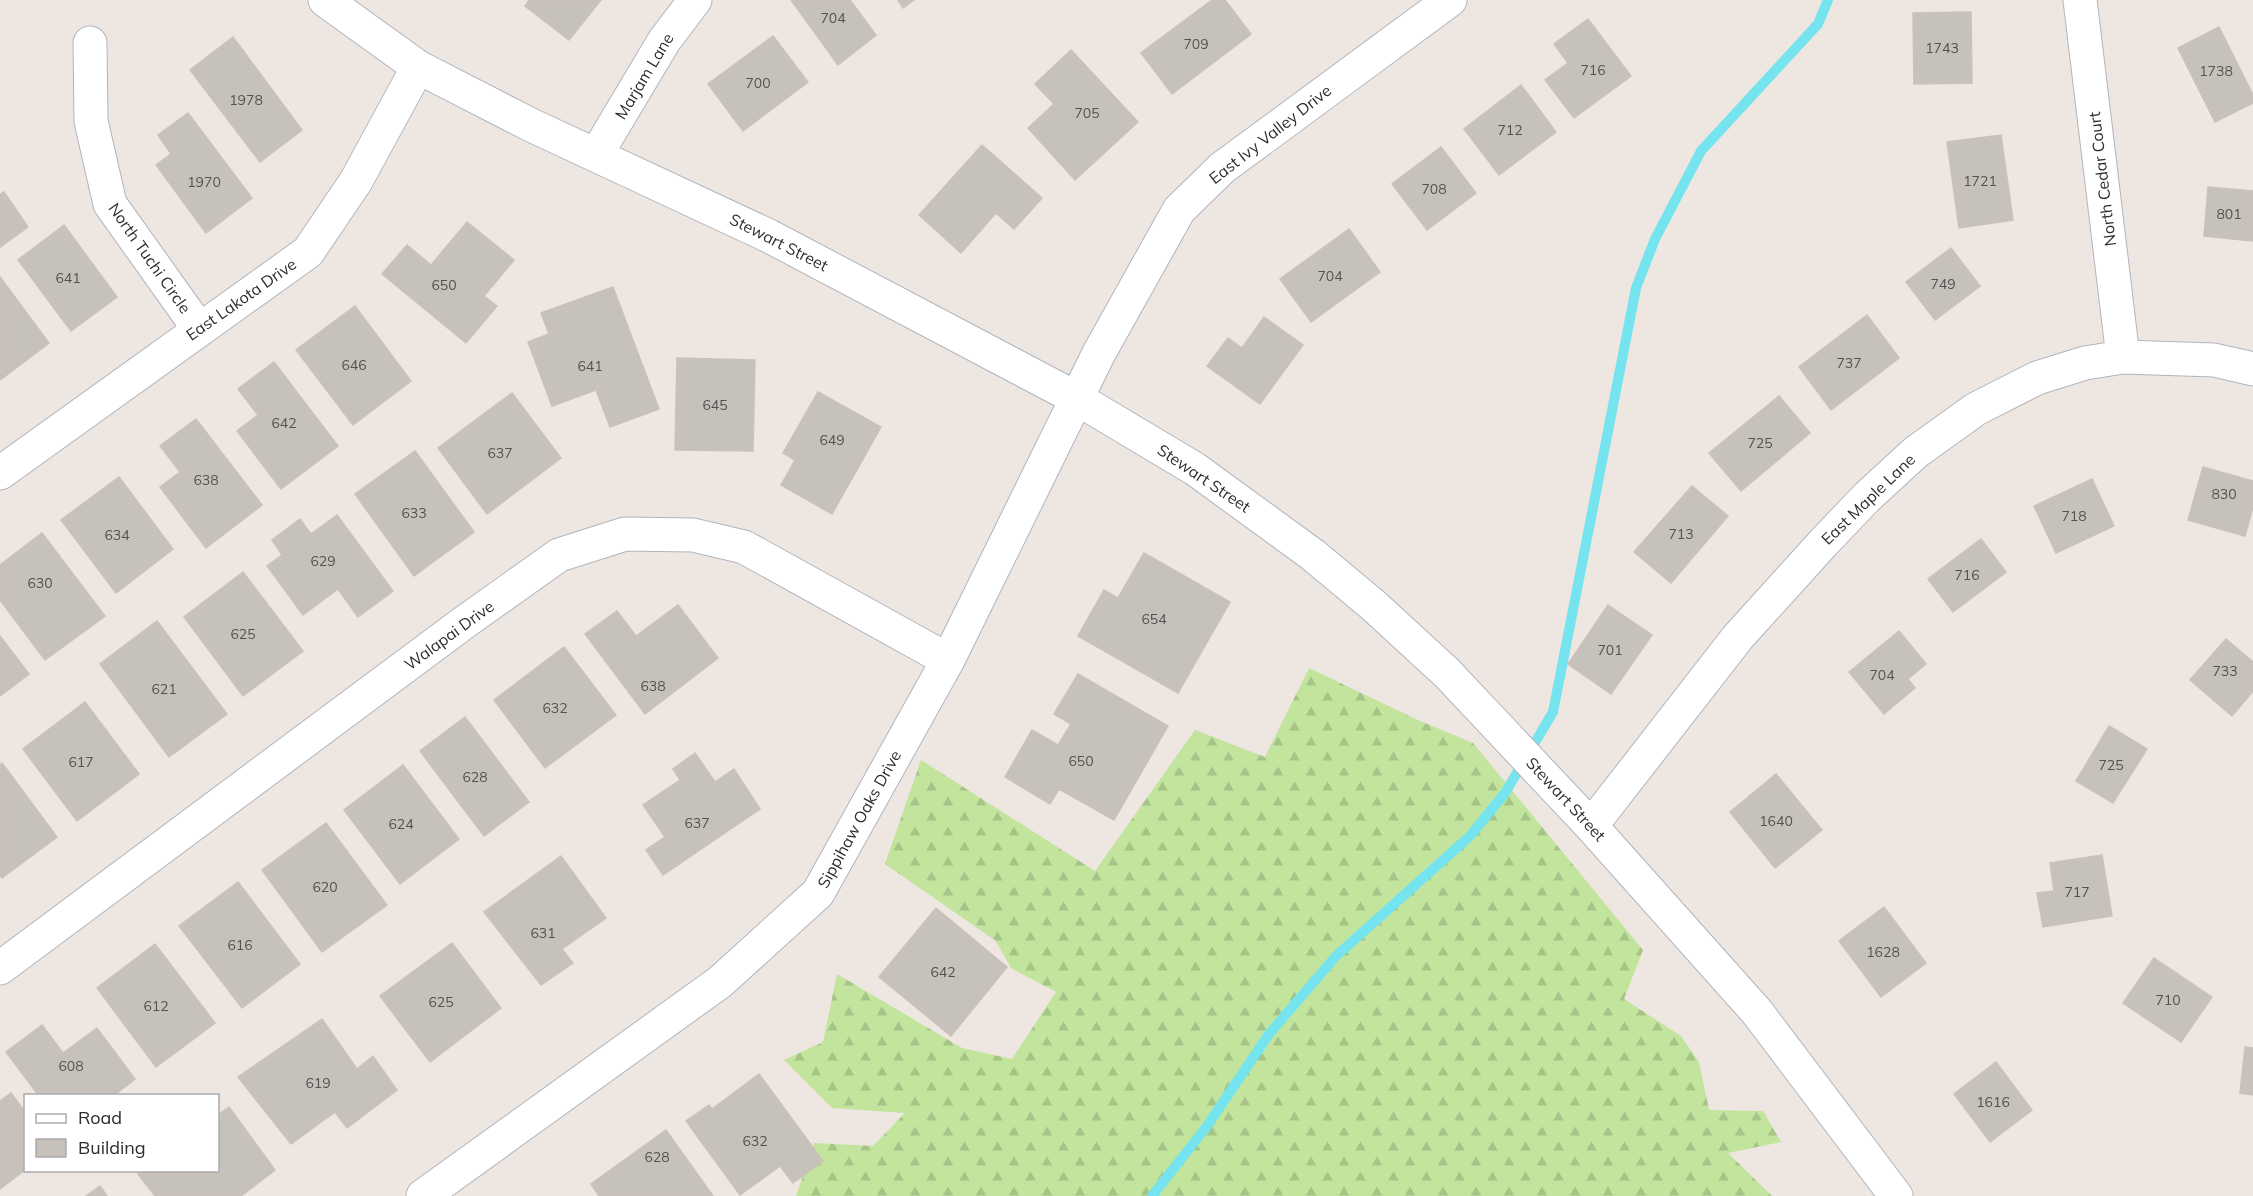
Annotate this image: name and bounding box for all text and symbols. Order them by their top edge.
house number: 704 [820,9,846,27]
street label: Marjam Lane [610,29,678,123]
house number: 709 [1183,35,1209,53]
house number: 1743 [1925,39,1959,57]
house number: 716 [1580,61,1606,79]
house number: 1738 [2199,62,2233,80]
house number: 700 [745,74,771,92]
street label: East Ivy Valley Drive [1205,80,1335,188]
house number: 1978 [229,91,263,109]
house number: 705 [1074,104,1100,122]
street label: North Cedar Court [2084,110,2120,247]
house number: 712 [1497,121,1523,139]
house number: 1721 [1963,172,1997,190]
house number: 1970 [187,173,221,191]
house number: 708 [1421,180,1447,198]
street label: North Tuchi Circle [104,199,196,317]
house number: 801 [2216,205,2242,223]
street label: Stewart Street [726,209,832,276]
street label: East Lakota Drive [182,254,300,344]
house number: 704 [1317,267,1343,285]
house number: 641 [55,269,81,287]
house number: 749 [1930,275,1956,293]
house number: 650 [431,276,457,294]
house number: 737 [1836,354,1862,372]
house number: 646 [341,356,367,374]
house number: 641 [577,357,603,375]
house number: 645 [702,396,728,414]
house number: 642 [271,414,297,432]
house number: 649 [819,431,845,449]
house number: 725 [1747,434,1773,452]
street label: Stewart Street [1154,440,1255,517]
house number: 637 [487,444,513,462]
street label: East Maple Lane [1817,449,1919,549]
house number: 638 [193,471,219,489]
house number: 830 [2211,485,2237,503]
house number: 633 [401,504,427,522]
house number: 718 [2061,507,2087,525]
house number: 713 [1668,525,1694,543]
house number: 634 [104,526,130,544]
house number: 629 [310,552,336,570]
house number: 716 [1954,566,1980,584]
house number: 630 [27,574,53,592]
street label: Walapai Drive [400,596,498,674]
house number: 654 [1141,610,1167,628]
house number: 625 [230,625,256,643]
house number: 701 [1597,641,1623,659]
house number: 733 [2212,662,2238,680]
house number: 704 [1869,666,1895,684]
house number: 638 [640,677,666,695]
house number: 621 [151,680,177,698]
house number: 632 [542,699,568,717]
street label: Sippihaw Oaks Drive [813,747,905,891]
house number: 650 [1068,752,1094,770]
house number: 617 [68,753,94,771]
street label: Stewart Street [1522,753,1610,845]
house number: 725 [2098,756,2124,774]
house number: 628 [462,768,488,786]
house number: 1640 [1759,812,1793,830]
house number: 637 [684,814,710,832]
house number: 624 [388,815,414,833]
house number: 620 [312,878,338,896]
house number: 717 [2064,883,2090,901]
house number: 631 [530,924,556,942]
house number: 616 [227,936,253,954]
house number: 1628 [1866,943,1900,961]
house number: 642 [930,963,956,981]
house number: 710 [2155,991,2181,1009]
house number: 625 [428,993,454,1011]
house number: 612 [143,997,169,1015]
house number: 608 [58,1057,84,1075]
house number: 619 [305,1074,331,1092]
house number: 1616 [1976,1093,2010,1111]
legend [24,1094,219,1172]
text: Road [78,1106,122,1129]
house number: 632 [742,1132,768,1150]
text: Building [78,1136,146,1159]
house number: 628 [644,1148,670,1166]

